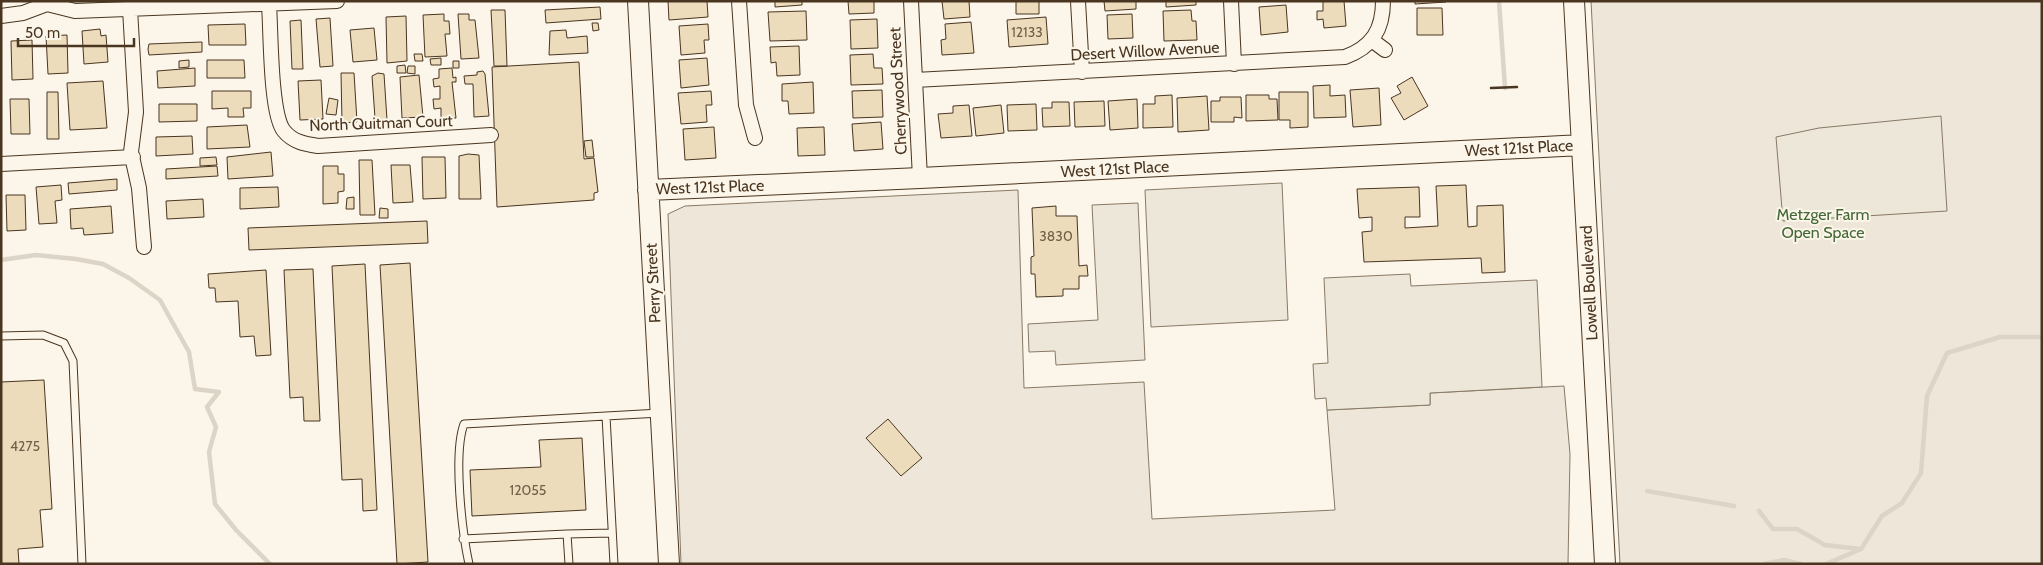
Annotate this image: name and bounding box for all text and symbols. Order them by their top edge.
scale bar [18,15,134,47]
house number: 12133 [1011,23,1043,41]
text: 50 m [25,24,60,42]
street label: Cherrywood Street [885,26,911,155]
street label: Desert Willow Avenue [1070,38,1220,64]
street label: North Quitman Court [309,111,454,135]
street label: West 121st Place [1464,136,1574,160]
street label: West 121st Place [1060,157,1170,181]
street label: West 121st Place [655,176,765,198]
park label: Metzger Farm Open Space [1777,205,1869,242]
street label: Lowell Boulevard [1576,225,1602,341]
house number: 3830 [1039,227,1073,245]
street label: Perry Street [641,242,665,323]
house number: 4275 [10,437,40,455]
house number: 12055 [510,481,546,499]

